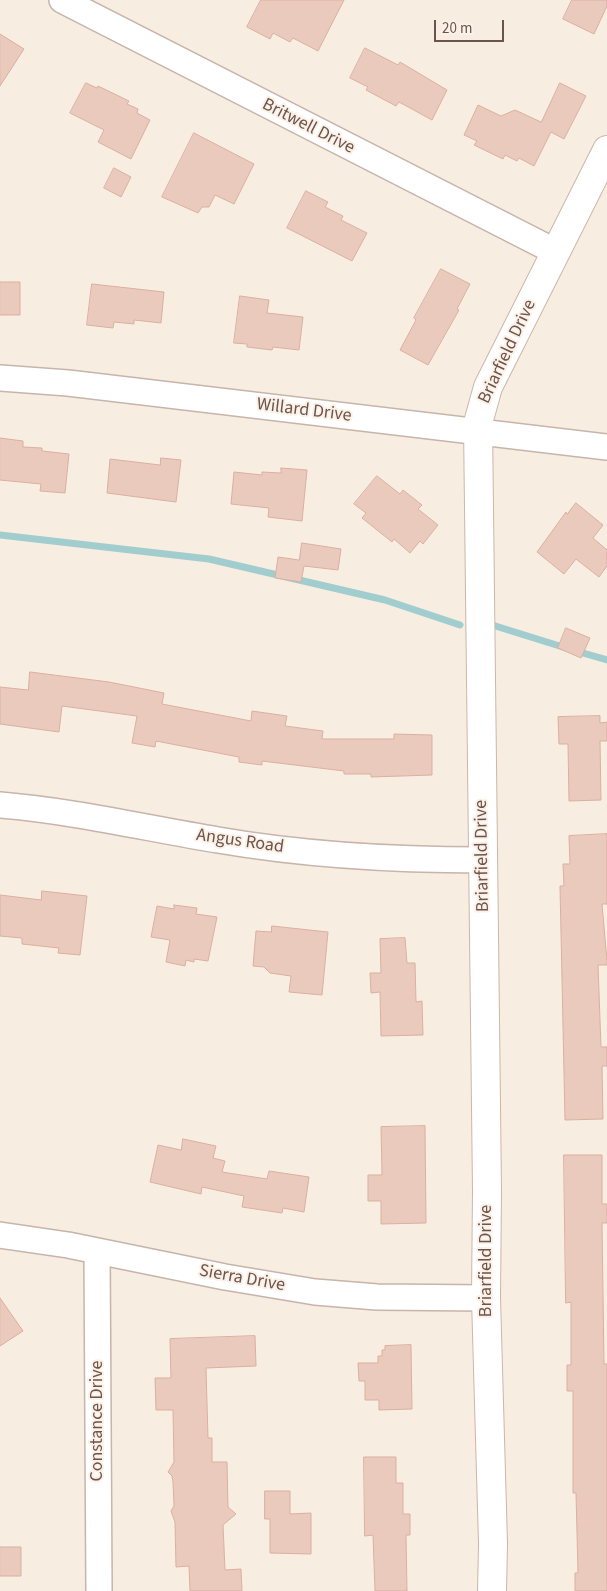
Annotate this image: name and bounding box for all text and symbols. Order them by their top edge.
scale bar [437,10,507,42]
text: 20 m [442,18,472,39]
street label: Britwell Drive [258,94,358,160]
street label: Briarfield Drive [474,297,542,407]
street label: Willard Drive [255,394,353,428]
street label: Briarfield Drive [471,800,495,912]
street label: Angus Road [195,825,285,859]
street label: Briarfield Drive [476,1205,498,1317]
street label: Sierra Drive [197,1261,287,1297]
street label: Constance Drive [87,1360,109,1482]

